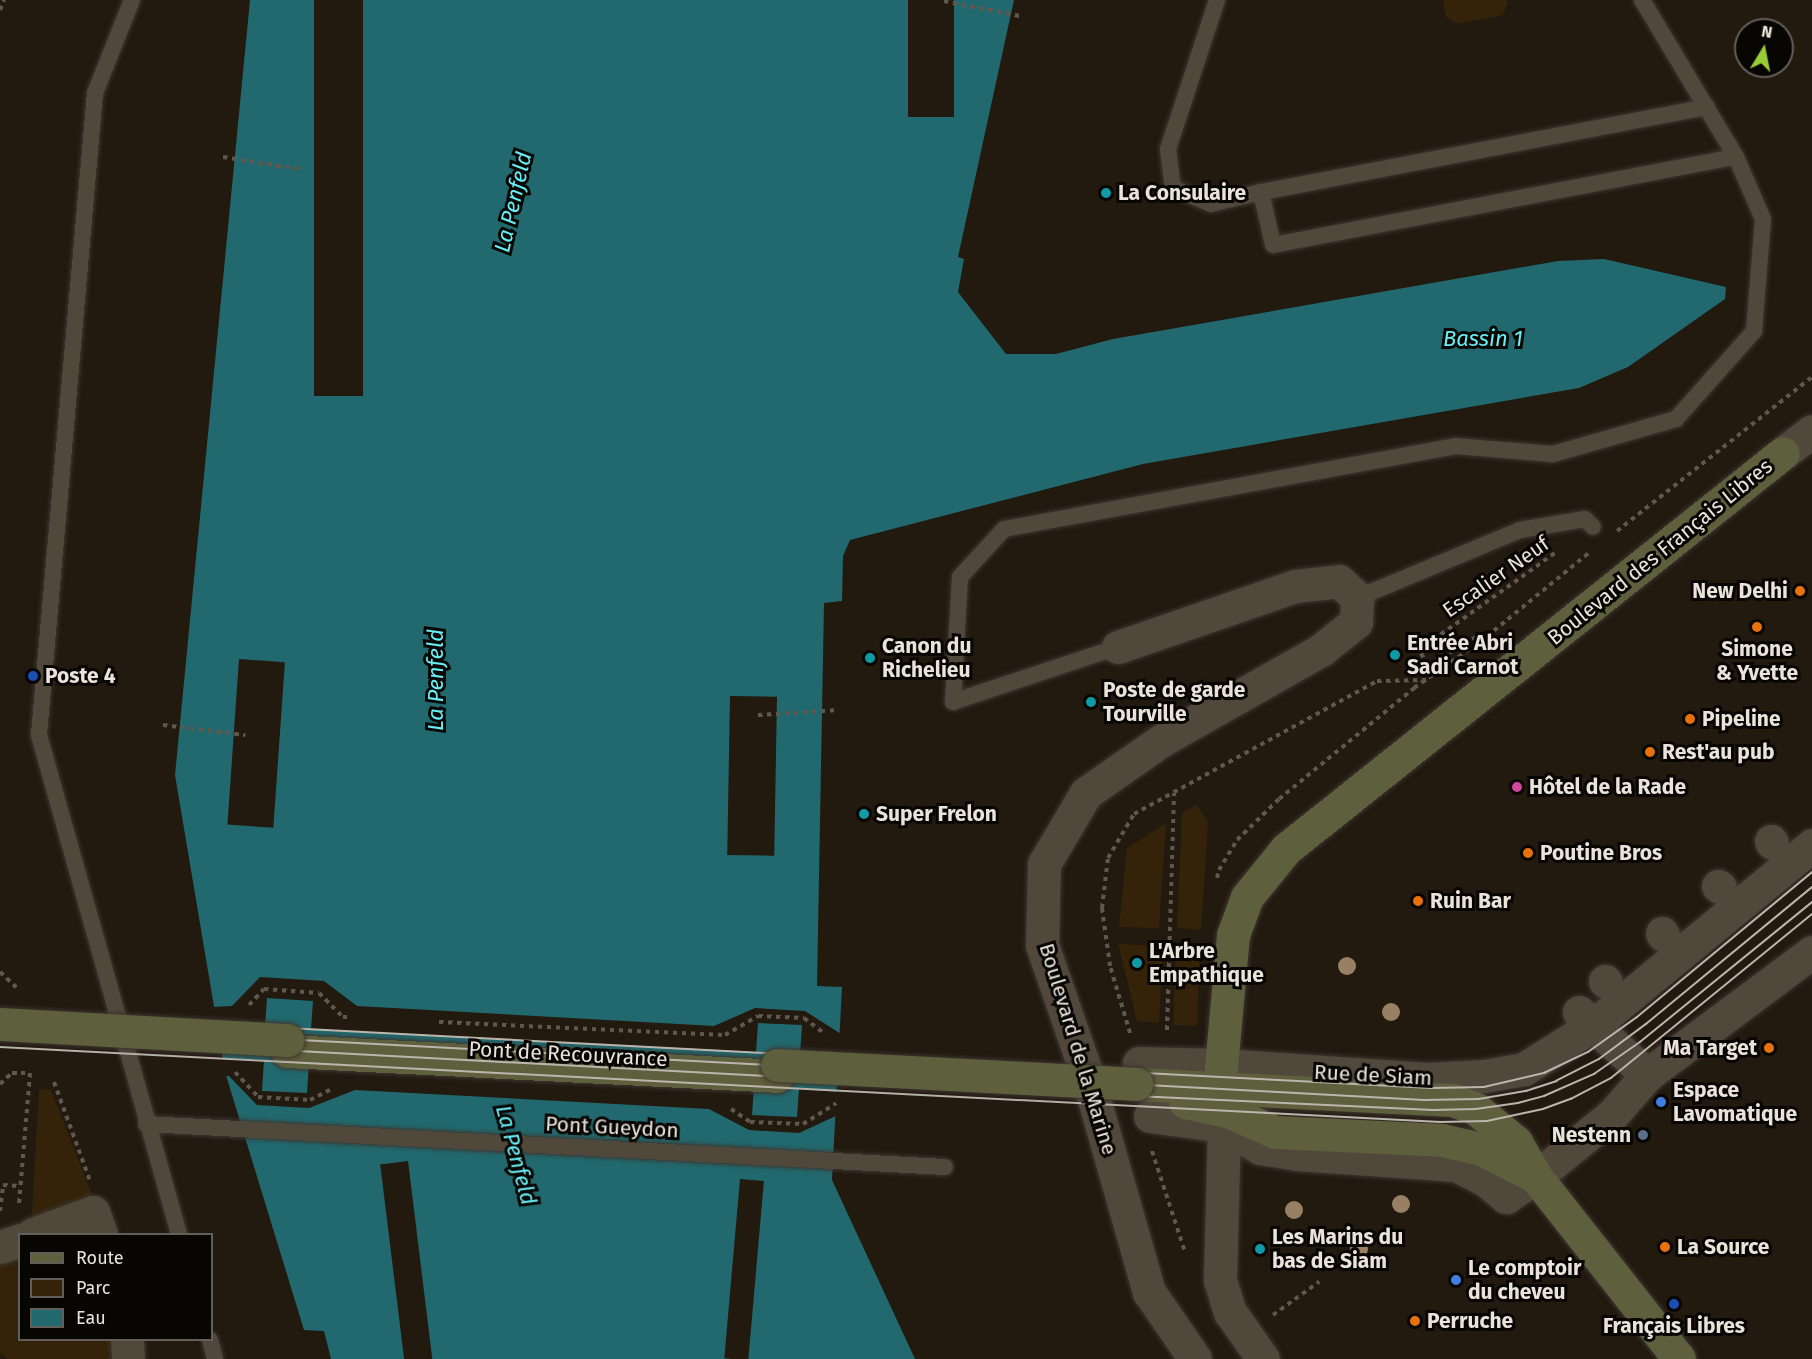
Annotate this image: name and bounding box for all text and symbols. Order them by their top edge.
north arrow [1734,18,1794,78]
text: N [1760,21,1774,42]
water label: La Penfeld [489,149,537,255]
place label: La Consulaire [1118,180,1246,206]
marker: La Consulaire [1099,186,1113,200]
water label: Bassin 1 [1443,326,1523,352]
street label: Boulevard des Français Libres [1543,454,1777,650]
street label: Escalier Neuf [1438,531,1554,623]
place label: New Delhi [1692,578,1788,604]
marker: New Delhi [1793,584,1807,598]
marker: Simone & Yvette [1750,620,1764,634]
water label: La Penfeld [423,629,449,731]
place label: Entrée Abri Sadi Carnot [1407,630,1518,680]
place label: Canon du Richelieu [882,633,971,683]
place label: Simone & Yvette [1716,636,1798,686]
marker: Entrée Abri Sadi Carnot [1388,648,1402,662]
marker: Canon du Richelieu [863,651,877,665]
place label: Poste 4 [45,663,116,689]
marker: Poste 4 [26,669,40,683]
place label: Poste de garde Tourville [1103,677,1245,727]
marker: Poste de garde Tourville [1084,695,1098,709]
place label: Pipeline [1702,706,1781,732]
marker: Pipeline [1683,712,1697,726]
place label: Rest'au pub [1662,739,1774,765]
marker: Rest'au pub [1643,745,1657,759]
place label: Hôtel de la Rade [1529,774,1686,800]
marker: Hôtel de la Rade [1510,780,1524,794]
place label: Super Frelon [876,801,997,827]
marker: Super Frelon [857,807,871,821]
place label: Poutine Bros [1540,840,1662,866]
marker: Poutine Bros [1521,846,1535,860]
place label: Ruin Bar [1430,888,1511,914]
marker: Ruin Bar [1411,894,1425,908]
place label: L'Arbre Empathique [1149,938,1264,988]
street label: Boulevard de la Marine [1034,940,1122,1158]
marker: L'Arbre Empathique [1130,956,1144,970]
place label: Ma Target [1663,1035,1757,1061]
street label: Pont de Recouvrance [468,1036,668,1072]
marker: Ma Target [1762,1041,1776,1055]
street label: Rue de Siam [1313,1059,1433,1091]
place label: Espace Lavomatique [1673,1077,1797,1127]
marker: Espace Lavomatique [1654,1095,1668,1109]
water label: La Penfeld [490,1102,542,1208]
street label: Pont Gueydon [545,1111,679,1143]
place label: Nestenn [1552,1122,1631,1148]
marker: Nestenn [1636,1128,1650,1142]
place label: Les Marins du bas de Siam [1272,1224,1403,1274]
legend [18,1233,213,1341]
place label: La Source [1677,1234,1769,1260]
marker: La Source [1658,1240,1672,1254]
marker: Les Marins du bas de Siam [1253,1242,1267,1256]
text: Route [76,1247,124,1269]
place label: Le comptoir du cheveu [1468,1255,1581,1305]
marker: Le comptoir du cheveu [1449,1273,1463,1287]
text: Parc [76,1277,110,1299]
marker: Français Libres [1667,1297,1681,1311]
text: Eau [76,1307,106,1329]
place label: Perruche [1427,1308,1513,1334]
place label: Français Libres [1603,1313,1745,1339]
marker: Perruche [1408,1314,1422,1328]

